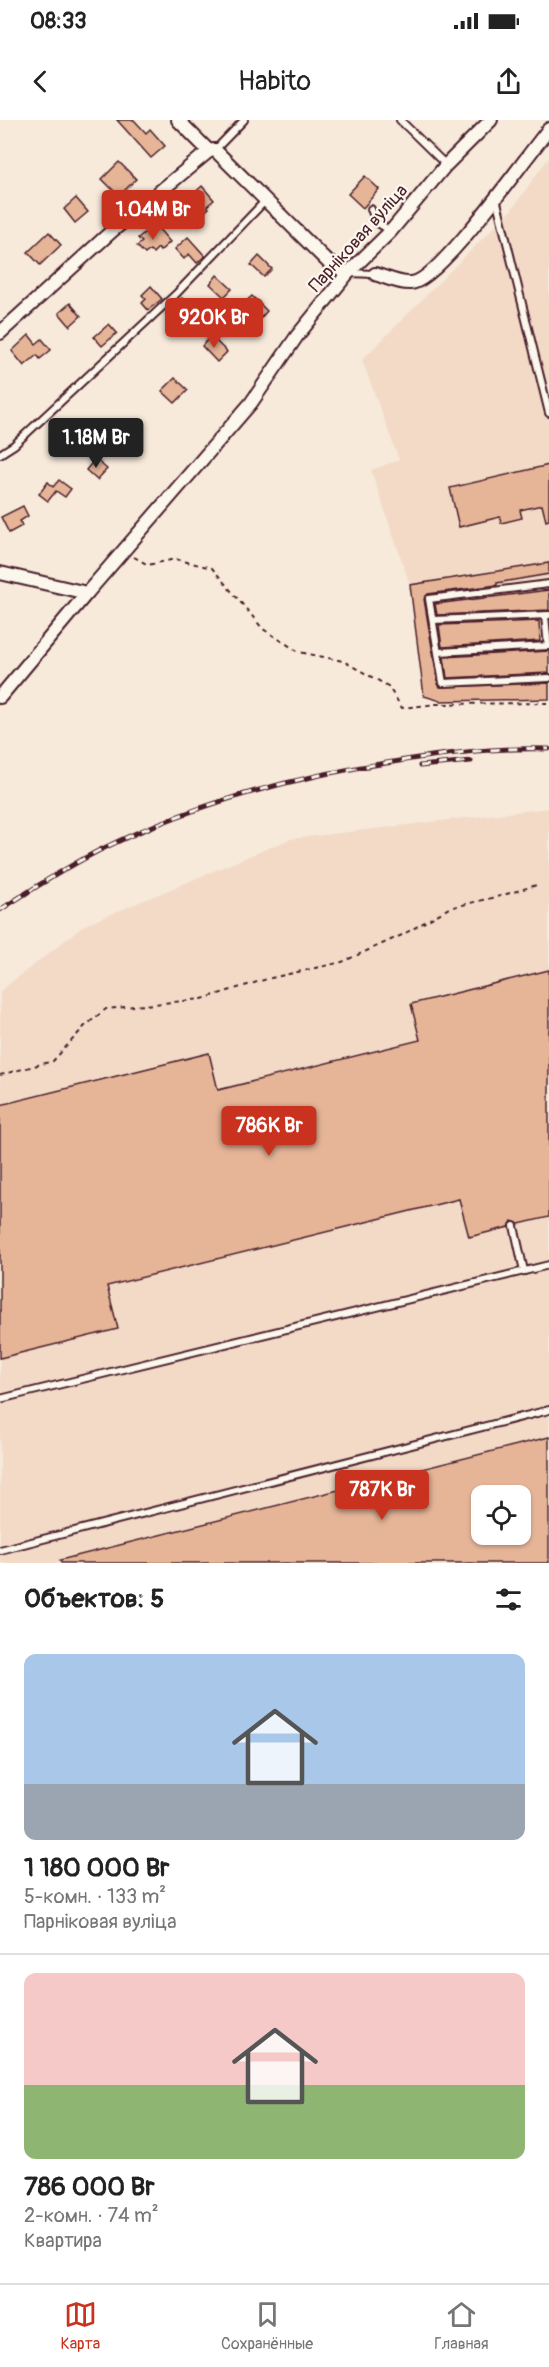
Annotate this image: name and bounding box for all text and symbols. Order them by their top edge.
text: 08:33 [30,7,87,35]
icon: back [24,65,57,98]
text: Habito [238,65,311,98]
icon: share [492,65,525,98]
street label: Парніковая вуліца [304,180,413,297]
pin: 1.04M Br [91,190,215,241]
text: 1.04M Br [116,197,190,222]
pin: 920K Br [159,298,269,349]
text: 920K Br [179,305,249,330]
pin: 1.18M Br [34,418,158,469]
text: 1.18M Br [62,425,130,450]
pin: 786K Br [214,1106,324,1157]
text: 786K Br [235,1113,303,1138]
pin: 787K Br [327,1470,437,1521]
text: 787K Br [349,1477,415,1502]
map controls [471,1485,531,1545]
button: locate [471,1485,531,1545]
text: Объектов: 5 [24,1583,164,1615]
icon: filters [492,1583,525,1616]
icon: home [221,1693,329,1801]
text: 1 180 000 Br [24,1852,169,1884]
text: 5-комн. · 133 m² [24,1884,166,1909]
text: Парніковая вуліца [24,1909,177,1934]
icon: home [221,2012,329,2120]
text: 786 000 Br [24,2171,155,2203]
text: 2-комн. · 74 m² [24,2203,159,2228]
text: Квартира [24,2228,102,2253]
tab: Карта [60,2298,100,2354]
tab: Сохранённые [221,2298,313,2354]
tab: Главная [434,2298,489,2354]

